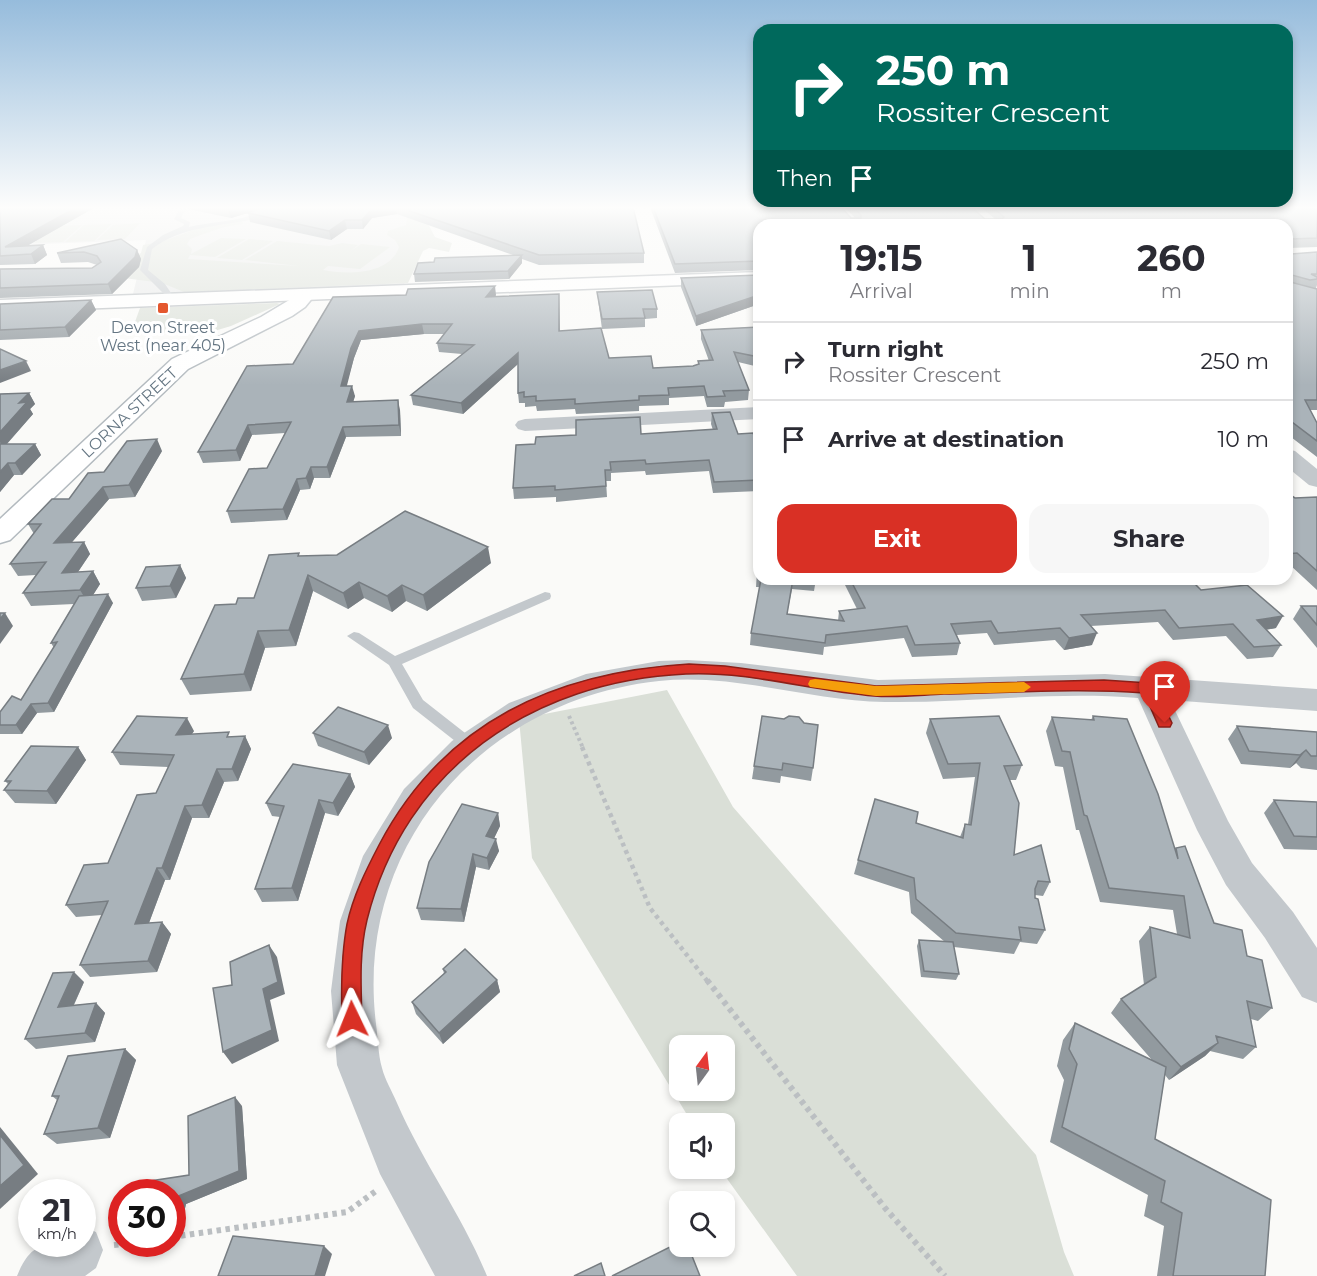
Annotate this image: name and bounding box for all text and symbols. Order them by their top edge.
text: 250 m [876,44,1010,96]
icon: right [777,48,855,126]
text: Rossiter Crescent [876,96,1110,129]
icon: arrive [845,162,878,195]
text: Then [777,165,833,192]
text: 19:15 [840,236,922,280]
text: 1 [1023,236,1037,280]
text: 260 [1137,236,1206,280]
text: Arrival [850,279,913,303]
text: min [1010,279,1050,303]
text: m [1161,279,1182,303]
marker: Devon Street West (near 405) [156,301,170,315]
place label: Devon Street West (near 405) [100,318,226,355]
text: Turn right [828,336,943,363]
icon: right [777,345,810,378]
text: 250 m [1200,348,1269,375]
street label: LORNA STREET [78,363,182,462]
text: Rossiter Crescent [828,363,1001,387]
icon: arrive [777,423,810,456]
text: Arrive at destination [828,426,1064,453]
text: 10 m [1217,426,1269,453]
button: Exit [777,504,1017,573]
button: Share [1029,504,1269,573]
pin [1139,661,1190,723]
icon: arrive [1148,670,1181,703]
position arrow [320,987,384,1051]
north arrow [669,1035,735,1101]
map controls [669,1035,735,1257]
button: sound [669,1113,735,1179]
speed limit sign: 30 [108,1179,186,1257]
button: search [669,1191,735,1257]
text: 21 [42,1192,72,1229]
text: km/h [37,1224,77,1243]

